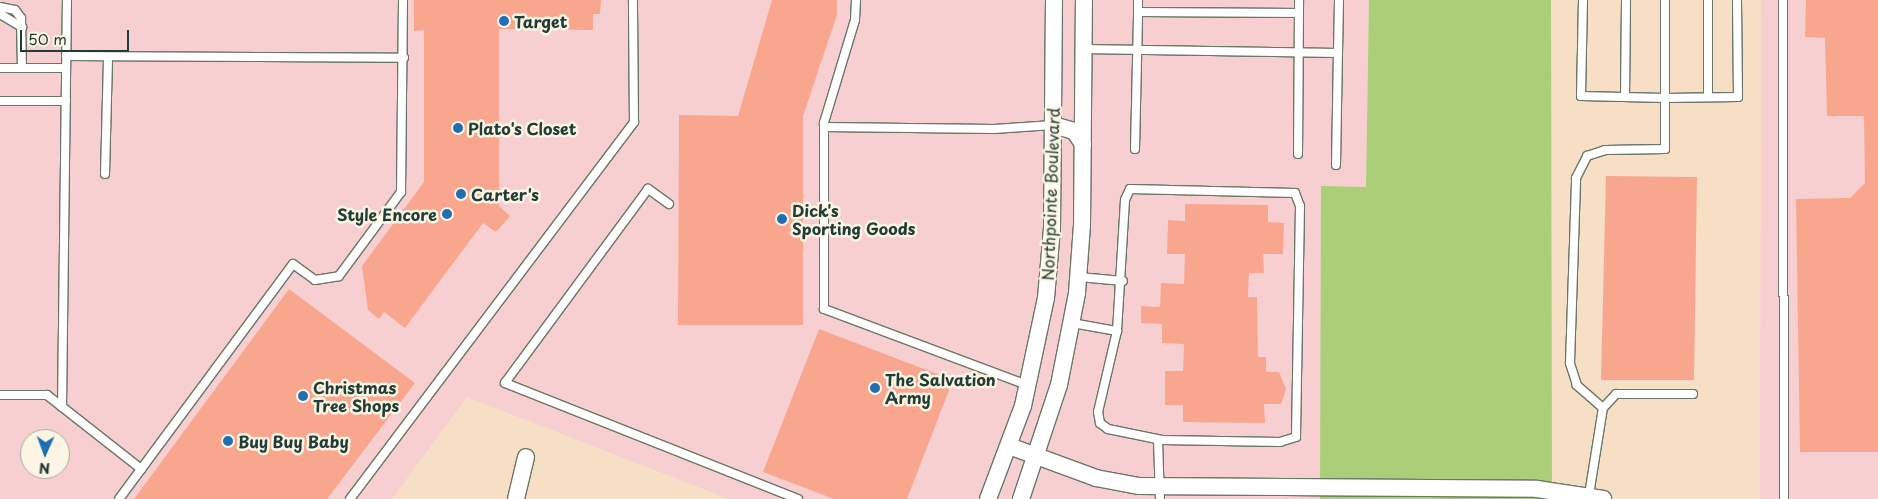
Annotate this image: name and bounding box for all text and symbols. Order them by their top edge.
place label: Target [514,11,567,31]
marker: Target [498,15,510,27]
scale bar [22,20,131,52]
text: 50 m [28,27,67,50]
street label: Northpointe Boulevard [1037,107,1063,281]
place label: Plato's Closet [468,118,577,138]
marker: Plato's Closet [452,122,464,134]
place label: Carter's [471,184,539,204]
marker: Carter's [455,188,467,200]
place label: Dick's Sporting Goods [792,200,916,238]
place label: Style Encore [336,204,437,224]
marker: Style Encore [441,208,453,220]
marker: Dick's Sporting Goods [776,213,788,225]
place label: The Salvation Army [885,369,996,407]
place label: Christmas Tree Shops [313,377,401,415]
marker: The Salvation Army [869,382,881,394]
marker: Christmas Tree Shops [297,390,309,402]
north arrow [20,429,70,479]
place label: Buy Buy Baby [238,431,349,451]
marker: Buy Buy Baby [222,435,234,447]
text: N [39,458,50,479]

